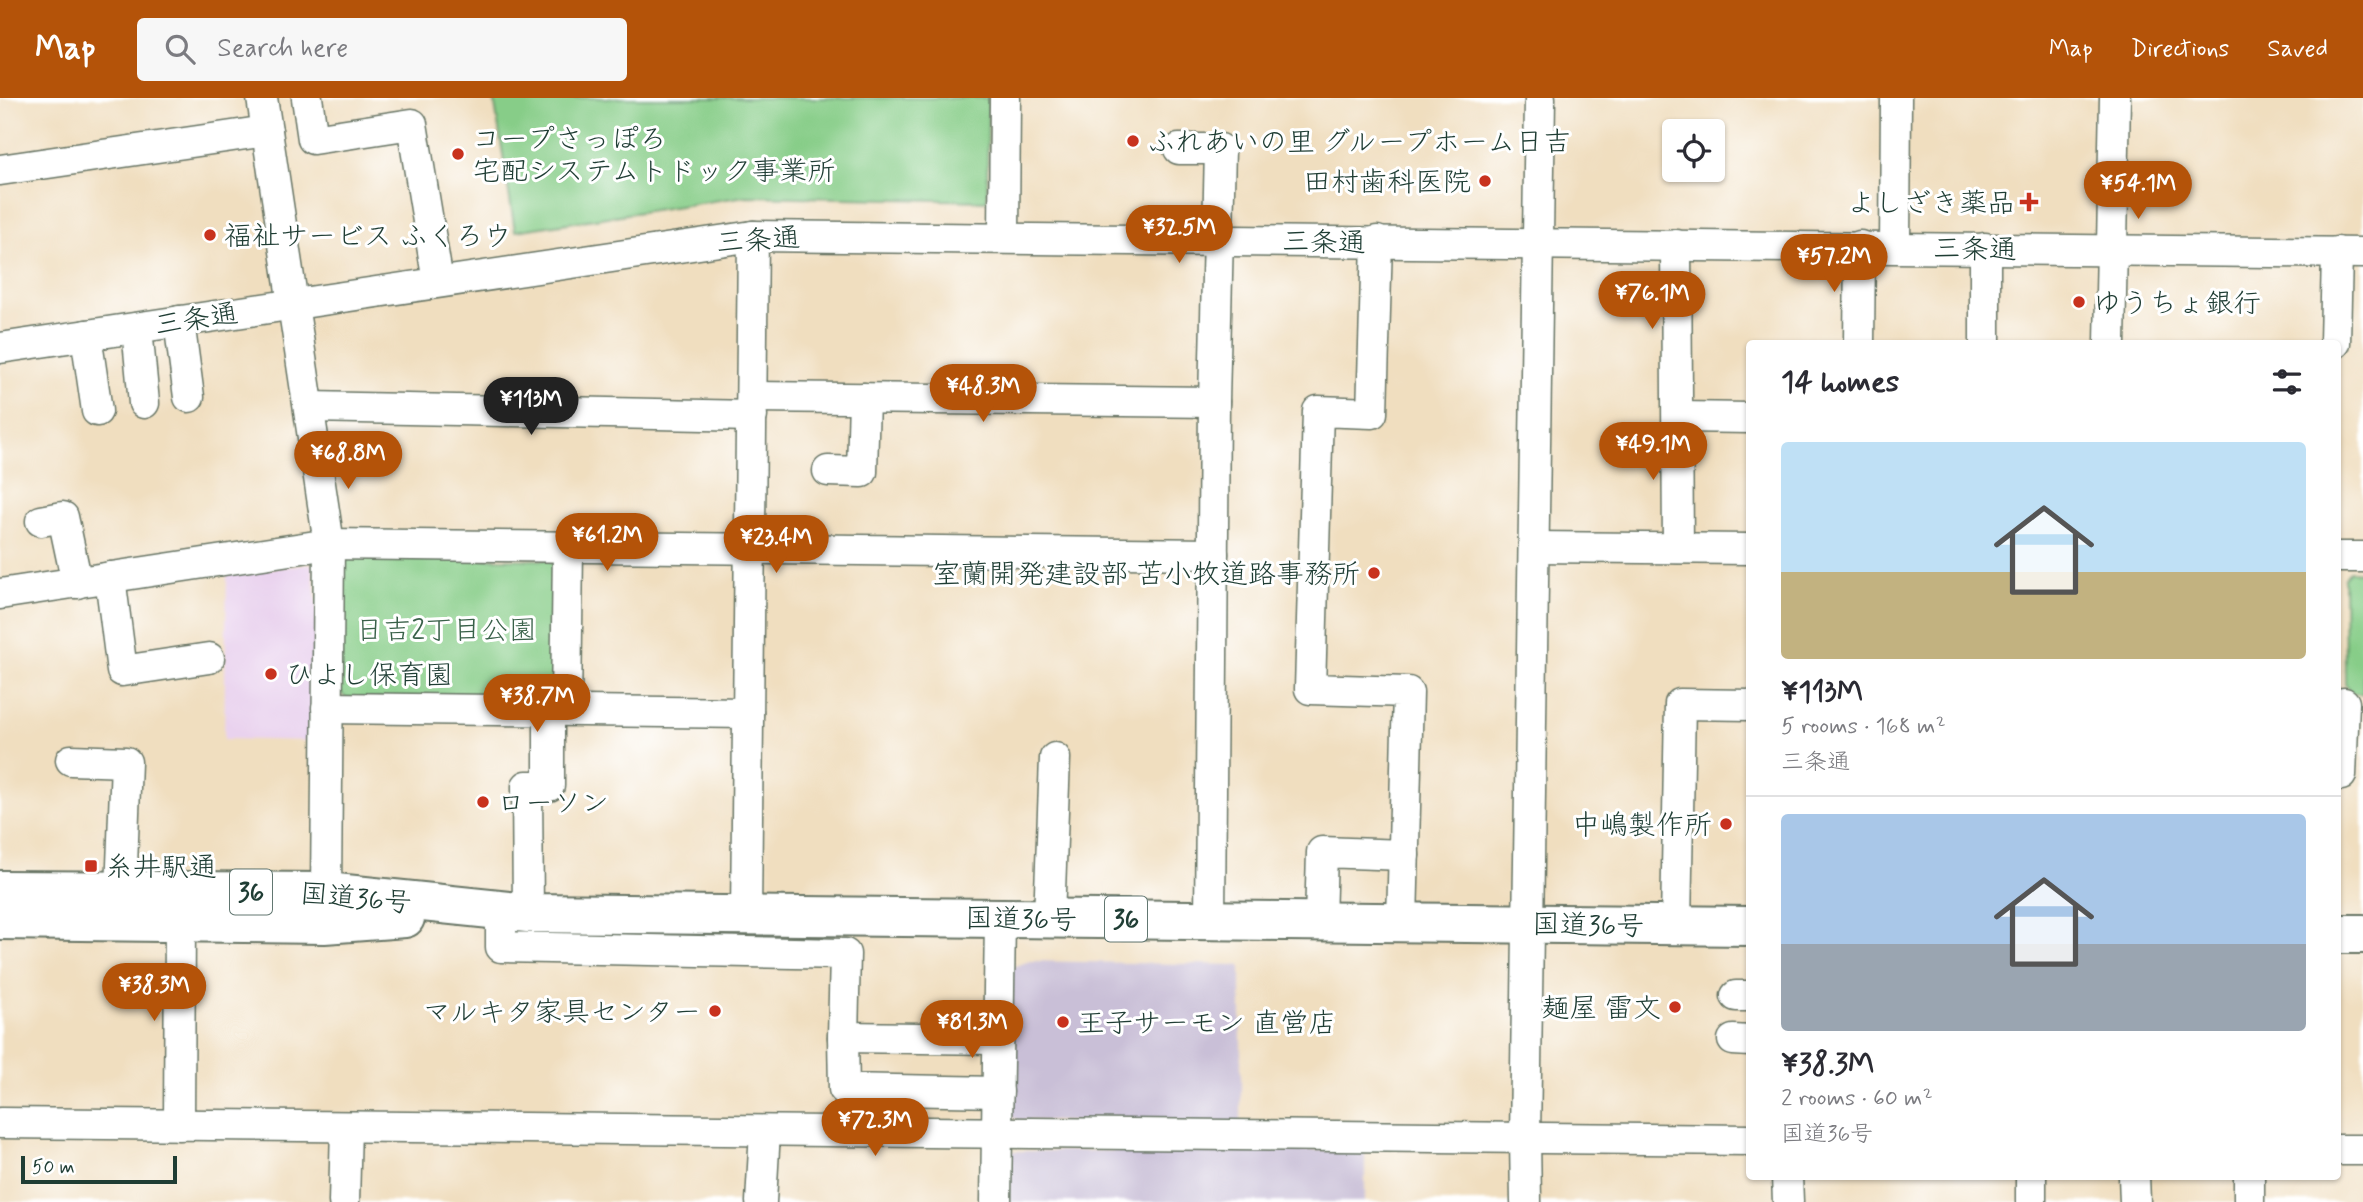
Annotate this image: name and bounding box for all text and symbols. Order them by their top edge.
search box [137,18,627,81]
text: Map [35,27,95,71]
icon: search [161,30,199,68]
text: Search here [217,32,348,66]
text: Map [2049,34,2093,65]
text: Directions [2131,34,2229,65]
text: Saved [2267,34,2328,65]
map controls [1662,119,1725,182]
button: locate [1662,119,1725,182]
place label: コープさっぽろ 宅配システムトドック事業所 [472,122,835,191]
place label: ふれあいの里 グループホーム日吉 [1147,125,1571,162]
marker: ふれあいの里 グループホーム日吉 [1125,133,1141,149]
marker: コープさっぽろ 宅配システムトドック事業所 [450,146,466,162]
pin: ¥54.1M [2081,162,2195,221]
place label: 田村歯科医院 [1303,165,1471,202]
text: ¥54.1M [2100,169,2176,199]
marker: 田村歯科医院 [1477,173,1493,189]
place label: よしざき薬品 [1847,186,2015,223]
marker: よしざき薬品 [2021,194,2037,210]
pin: ¥32.5M [1122,206,1236,265]
text: ¥32.5M [1142,213,1216,243]
place label: 福祉サービス ふくろウ [224,219,512,256]
street label: 三条通 [715,220,801,263]
street label: 三条通 [1282,224,1366,263]
marker: 福祉サービス ふくろウ [202,227,218,243]
street label: 三条通 [1933,231,2017,270]
pin: ¥57.2M [1777,234,1891,294]
text: ¥57.2M [1797,242,1871,272]
pin: ¥76.1M [1595,272,1709,331]
text: ¥76.1M [1614,279,1690,309]
place label: ゆうちょ銀行 [2093,286,2261,323]
marker: ゆうちょ銀行 [2071,294,2087,310]
street label: 三条通 [152,296,241,345]
text: 14 homes [1781,363,1899,402]
icon: filters [2268,363,2306,401]
pin: ¥48.3M [926,364,1040,424]
text: ¥48.3M [946,372,1020,402]
pin: ¥113M [482,378,580,437]
text: ¥113M [500,385,563,415]
pin: ¥49.1M [1596,422,1710,482]
text: ¥49.1M [1615,430,1691,460]
pin: ¥68.8M [291,432,405,491]
text: ¥68.8M [310,439,386,469]
icon: home [1981,487,2107,613]
pin: ¥61.2M [550,514,664,573]
pin: ¥23.4M [719,516,833,575]
text: ¥61.2M [571,521,643,551]
text: ¥23.4M [740,523,812,553]
place label: 室蘭開発建設部 苫小牧道路事務所 [932,557,1360,594]
marker: 室蘭開発建設部 苫小牧道路事務所 [1366,565,1382,581]
park label: 日吉2丁目公園 [355,613,537,650]
place label: ひよし保育園 [285,658,453,695]
marker: ひよし保育園 [263,666,279,682]
text: ¥113M [1781,673,1863,712]
pin: ¥38.7M [480,674,594,734]
text: ¥38.7M [499,682,575,712]
text: 5 rooms · 168 m² [1781,712,1946,742]
text: 三条通 [1781,748,1850,778]
place label: ローソン [497,786,609,823]
marker: ローソン [475,794,491,810]
place label: 中嶋製作所 [1572,808,1712,845]
marker: 中嶋製作所 [1718,816,1734,832]
place label: 糸井駅通 [105,850,217,887]
marker: 糸井駅通 [83,858,99,874]
icon: home [1981,859,2107,985]
road number: 36 [230,870,272,914]
street label: 国道36号 [298,876,413,923]
road number: 36 [1105,897,1147,942]
street label: 国道36号 [965,901,1077,940]
street label: 国道36号 [1532,907,1644,946]
pin: ¥38.3M [97,964,211,1023]
text: ¥38.3M [118,971,190,1001]
place label: 麺屋 雷文 [1541,991,1661,1028]
place label: マルキタ家具センター [423,995,701,1032]
marker: 麺屋 雷文 [1667,999,1683,1015]
pin: ¥81.3M [915,1000,1029,1060]
marker: マルキタ家具センター [707,1003,723,1019]
place label: 王子サーモン 直営店 [1077,1006,1337,1043]
text: ¥81.3M [936,1008,1008,1038]
marker: 王子サーモン 直営店 [1055,1014,1071,1030]
text: ¥38.3M [1781,1045,1874,1084]
text: 2 rooms · 60 m² [1781,1084,1933,1114]
pin: ¥72.3M [818,1098,932,1158]
text: ¥72.3M [838,1106,912,1136]
text: 国道36号 [1781,1120,1873,1150]
scale bar [21,1153,177,1185]
text: 50 m [32,1155,75,1180]

